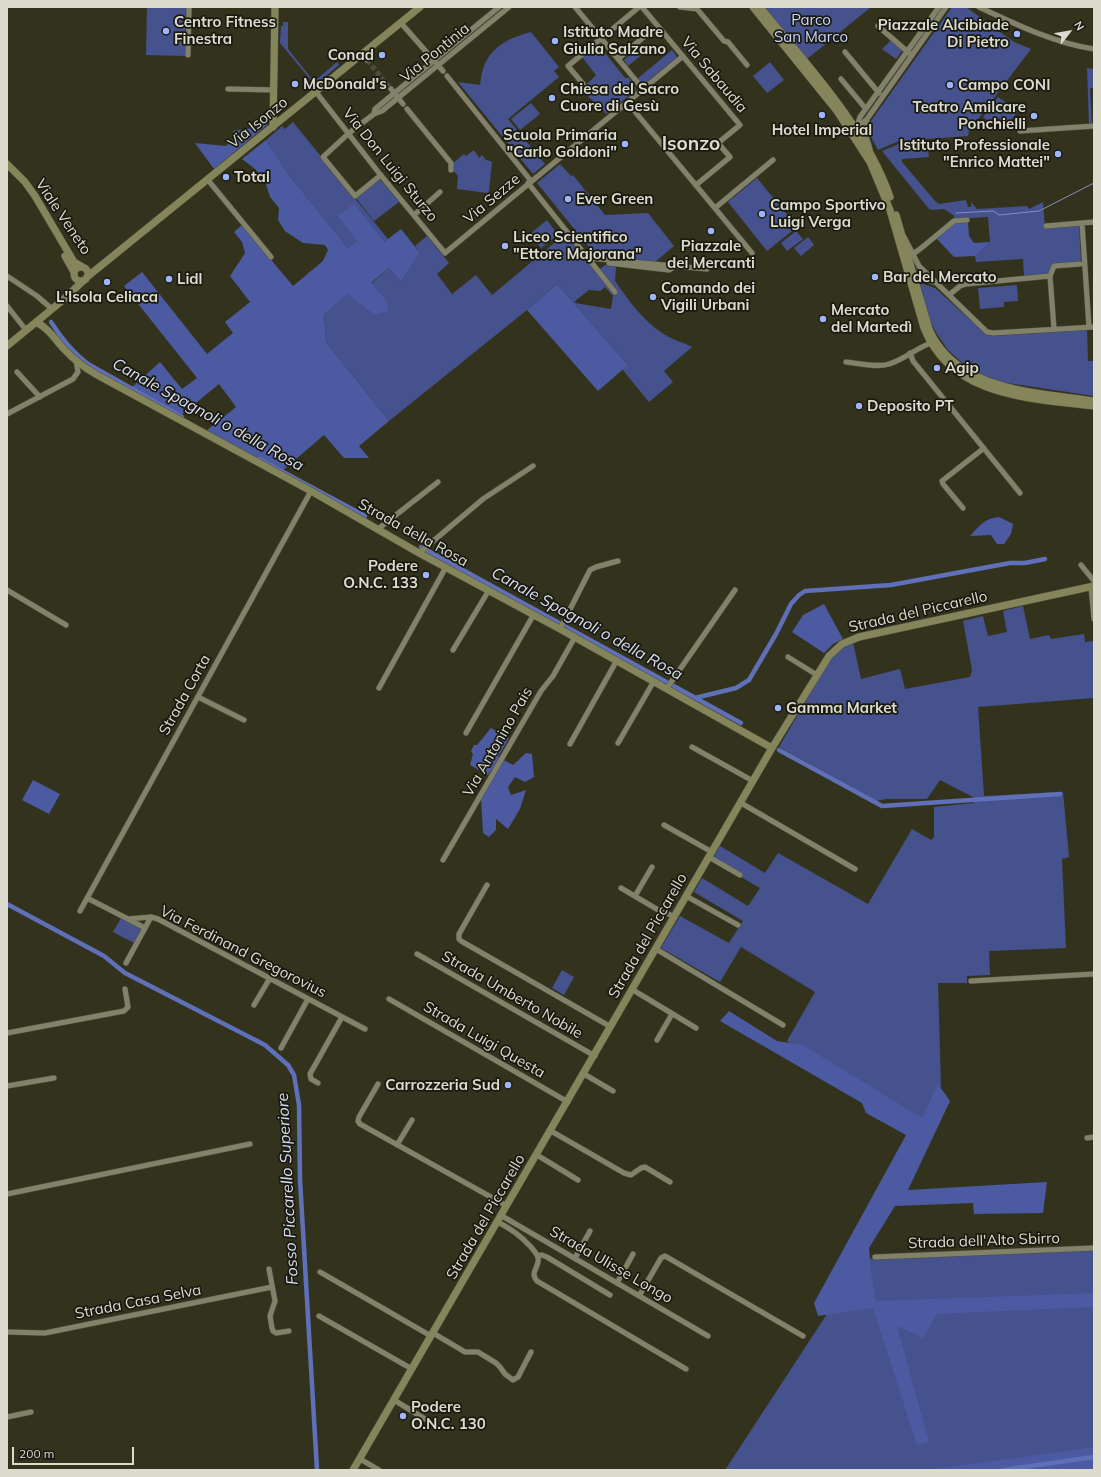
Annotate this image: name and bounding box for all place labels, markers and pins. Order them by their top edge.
place label: Centro Fitness Finestra [174,13,276,48]
place label: Piazzale Alcibiade Di Pietro [878,16,1009,51]
place label: Istituto Madre Giulia Salzano [563,23,666,58]
marker: Centro Fitness Finestra [161,26,171,36]
marker: Piazzale Alcibiade Di Pietro [1012,29,1022,39]
marker: Istituto Madre Giulia Salzano [550,36,560,46]
place label: Conad [328,46,374,64]
marker: Conad [377,50,387,60]
place label: McDonald's [303,75,387,93]
place label: Campo CONI [958,76,1050,94]
marker: McDonald's [290,79,300,89]
place label: Chiesa del Sacro Cuore di Gesù [560,80,679,115]
marker: Campo CONI [945,80,955,90]
marker: Chiesa del Sacro Cuore di Gesù [547,93,557,103]
place label: Teatro Amilcare Ponchielli [913,98,1026,133]
marker: Hotel Imperial [817,110,827,120]
marker: Teatro Amilcare Ponchielli [1029,111,1039,121]
place label: Hotel Imperial [772,121,872,139]
place label: Scuola Primaria "Carlo Goldoni" [503,126,617,161]
place label: Istituto Professionale "Enrico Mattei" [899,136,1050,171]
marker: Scuola Primaria "Carlo Goldoni" [620,139,630,149]
marker: Istituto Professionale "Enrico Mattei" [1053,149,1063,159]
place label: Total [234,168,270,186]
marker: Total [221,172,231,182]
place label: Ever Green [576,190,653,208]
marker: Ever Green [563,194,573,204]
place label: Campo Sportivo Luigi Verga [770,196,886,231]
marker: Campo Sportivo Luigi Verga [757,209,767,219]
marker: Piazzale dei Mercanti [706,226,716,236]
place label: Liceo Scientifico "Ettore Majorana" [513,228,642,263]
place label: Piazzale dei Mercanti [667,237,755,272]
marker: Liceo Scientifico "Ettore Majorana" [500,241,510,251]
place label: Bar del Mercato [883,268,997,286]
place label: Lidl [177,270,203,288]
marker: Bar del Mercato [870,272,880,282]
marker: Lidl [164,274,174,284]
marker: L'Isola Celiaca [102,277,112,287]
place label: Comando dei Vigili Urbani [661,279,755,314]
place label: L'Isola Celiaca [56,288,158,306]
marker: Comando dei Vigili Urbani [648,292,658,302]
place label: Mercato del Martedì [831,301,912,336]
marker: Mercato del Martedì [818,314,828,324]
place label: Agip [945,359,979,377]
marker: Agip [932,363,942,373]
place label: Deposito PT [867,397,954,415]
marker: Deposito PT [854,401,864,411]
place label: Podere O.N.C. 133 [343,557,418,592]
marker: Podere O.N.C. 133 [421,570,431,580]
place label: Gamma Market [786,699,897,717]
marker: Gamma Market [773,703,783,713]
place label: Carrozzeria Sud [385,1076,500,1094]
marker: Carrozzeria Sud [503,1080,513,1090]
place label: Podere O.N.C. 130 [411,1398,486,1433]
marker: Podere O.N.C. 130 [398,1411,408,1421]

